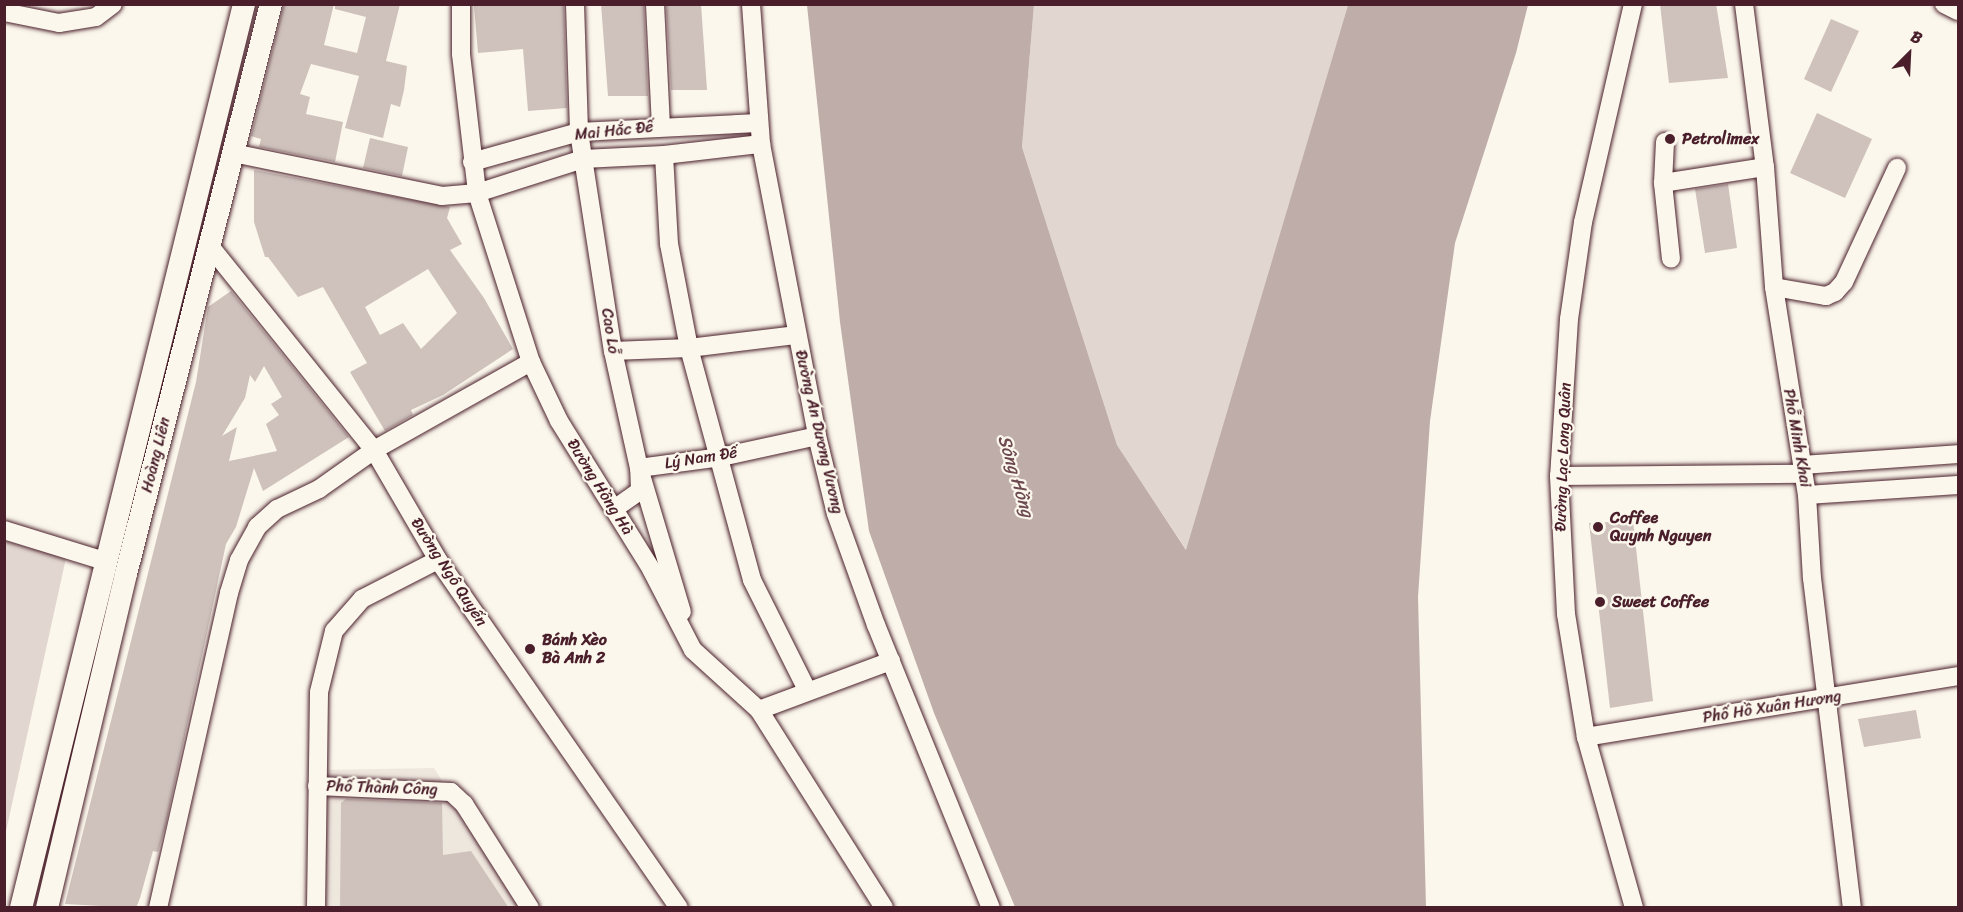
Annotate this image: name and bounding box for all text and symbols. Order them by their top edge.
text: B [1906,22,1927,52]
north arrow [1879,24,1939,84]
street label: Mai Hắc Đế [574,117,654,145]
place label: Petrolimex [1682,129,1759,149]
marker: Petrolimex [1663,132,1677,146]
street label: Cao Lỗ [597,307,623,355]
street label: Đường An Dương Vương [791,348,847,516]
street label: Đường Lạc Long Quân [1551,382,1575,532]
street label: Phỗ Minh Khai [1779,387,1815,489]
street label: Hoàng Liên [137,415,175,495]
water label: Sông Hồng [993,432,1039,520]
street label: Đường Hồng Hà [563,435,637,539]
street label: Lý Nam Đế [663,443,739,473]
place label: Coffee Quynh Nguyen [1610,508,1711,546]
street label: Đường Ngô Quyến [407,514,491,630]
marker: Coffee Quynh Nguyen [1591,520,1605,534]
place label: Sweet Coffee [1612,592,1709,612]
marker: Sweet Coffee [1593,595,1607,609]
place label: Bánh Xèo Bà Anh 2 [542,630,607,668]
marker: Bánh Xèo Bà Anh 2 [523,642,537,656]
street label: Phố Hồ Xuân Hương [1701,687,1843,727]
street label: Phố Thành Công [326,776,438,800]

